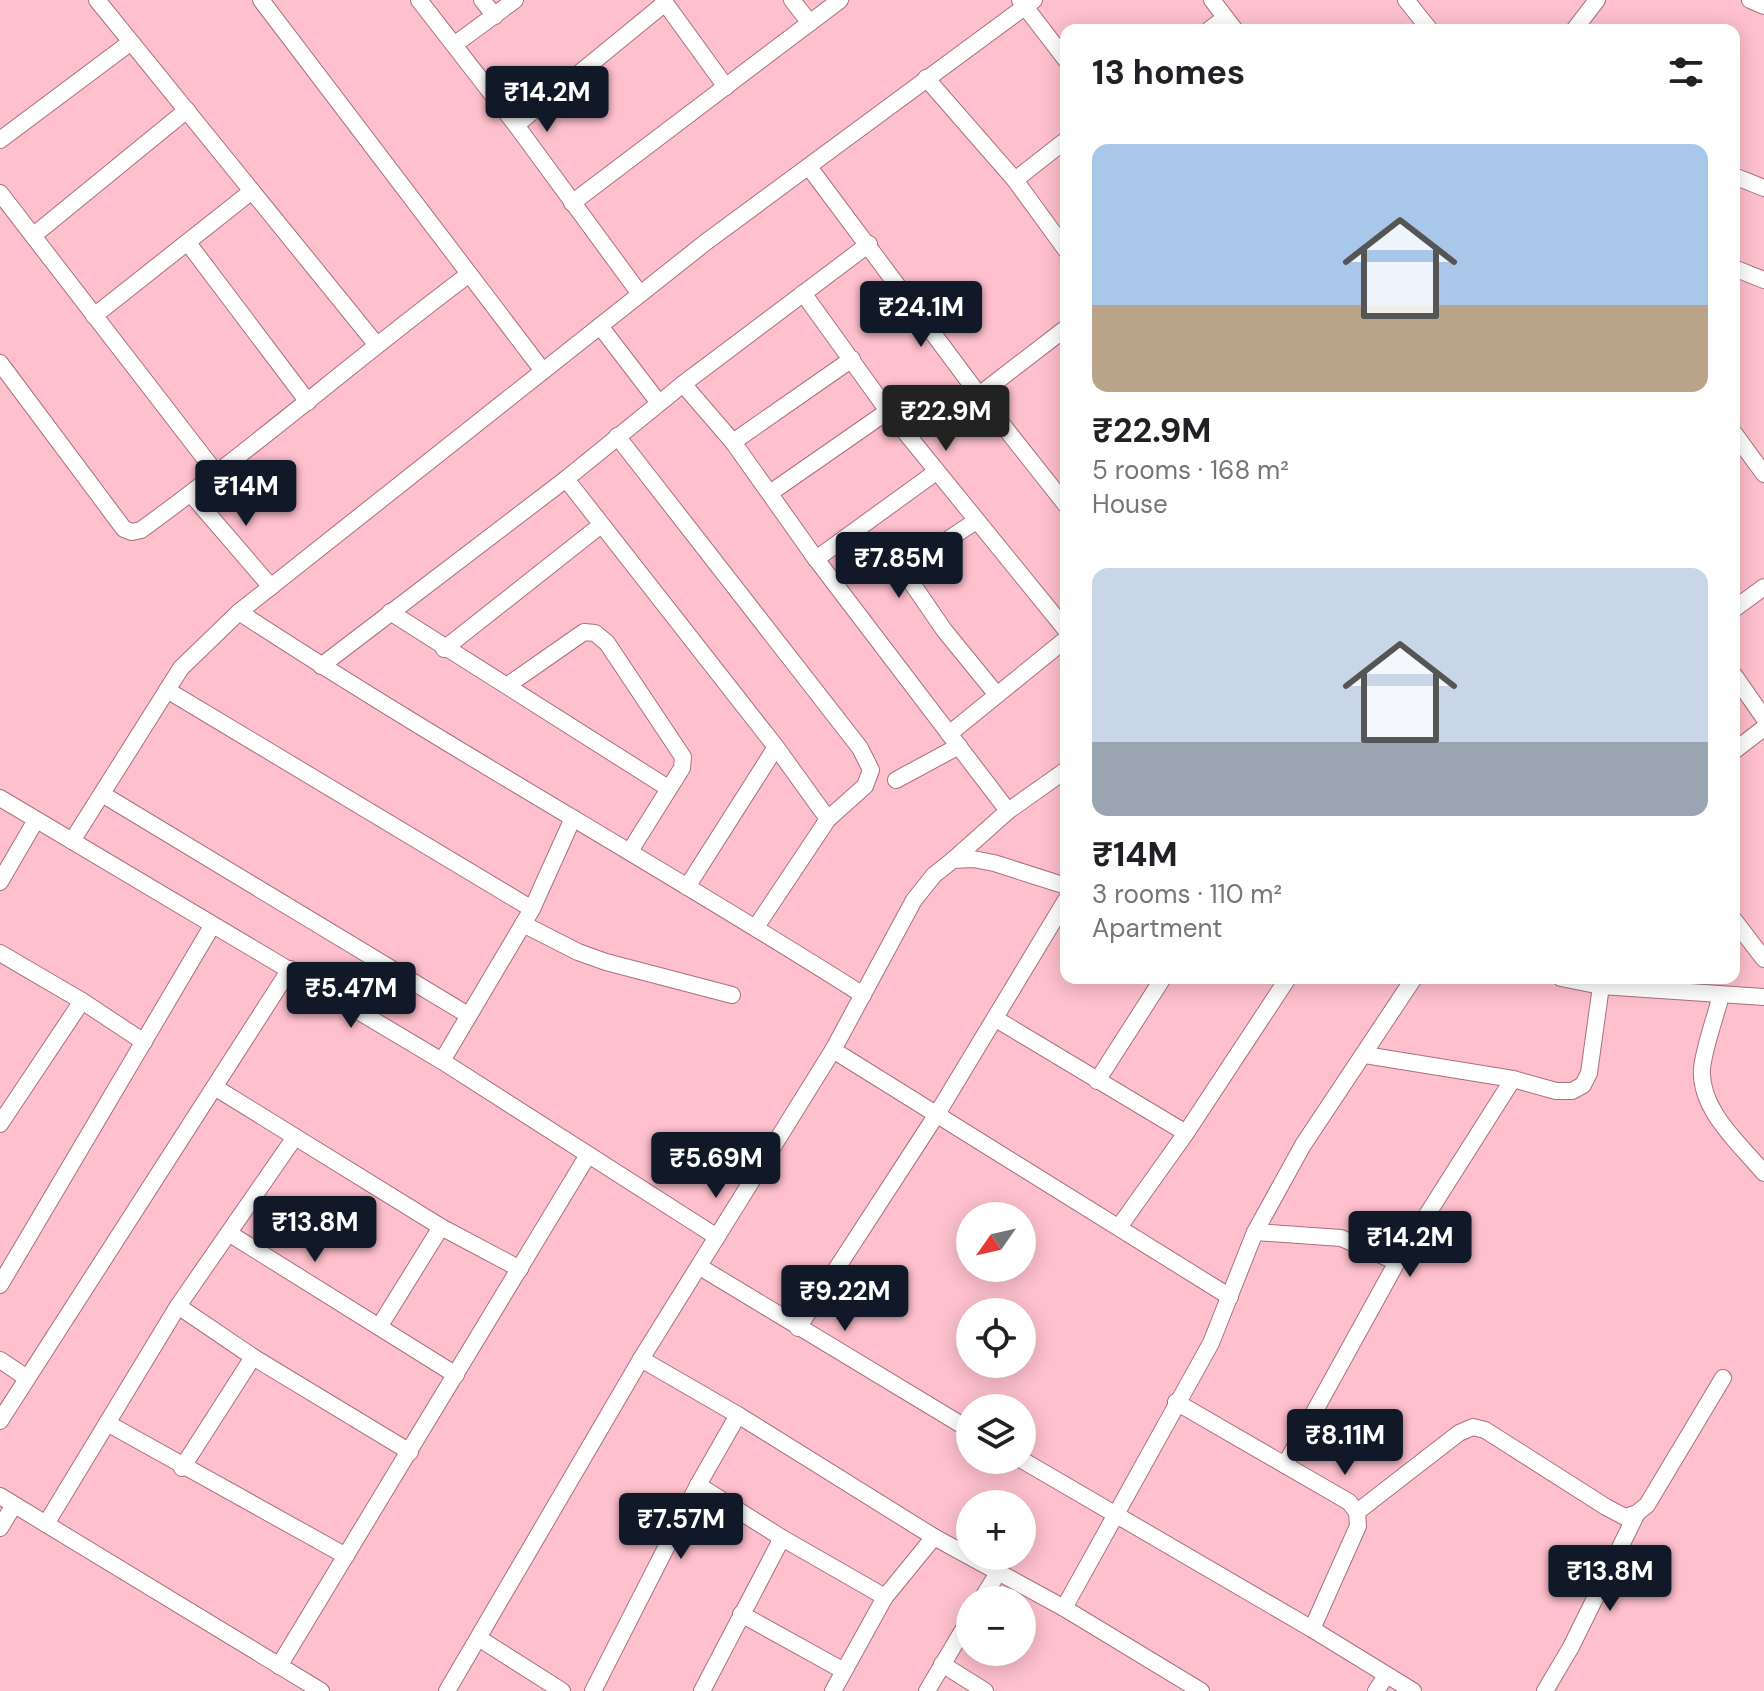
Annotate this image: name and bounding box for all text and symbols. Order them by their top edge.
text: 13 homes [1092,50,1245,95]
icon: filters [1664,50,1708,94]
pin: ₹14.2M [482,66,612,134]
text: ₹14.2M [504,75,590,109]
icon: home [1328,196,1472,340]
pin: ₹24.1M [856,281,986,349]
text: ₹24.1M [878,290,964,324]
pin: ₹22.9M [881,385,1011,453]
text: ₹22.9M [900,394,992,428]
text: ₹22.9M [1092,408,1211,453]
text: 5 rooms · 168 m² [1092,453,1289,487]
pin: ₹14M [199,460,293,528]
text: ₹14M [213,469,279,503]
text: House [1092,487,1168,521]
pin: ₹7.85M [834,532,964,600]
text: ₹7.85M [854,541,944,575]
icon: home [1328,620,1472,764]
text: ₹14M [1092,832,1178,877]
text: 3 rooms · 110 m² [1092,877,1282,911]
text: Apartment [1092,911,1223,945]
pin: ₹5.47M [286,962,416,1030]
text: ₹5.47M [305,971,397,1005]
pin: ₹5.69M [651,1132,781,1200]
text: ₹5.69M [669,1141,763,1175]
pin: ₹13.8M [250,1196,380,1264]
north arrow [956,1202,1036,1282]
map controls [956,1202,1036,1666]
text: ₹13.8M [271,1205,359,1239]
pin: ₹14.2M [1345,1211,1475,1279]
text: ₹14.2M [1367,1220,1453,1254]
pin: ₹9.22M [780,1265,910,1333]
text: ₹9.22M [799,1274,891,1308]
button: locate [956,1298,1036,1378]
button: layers [956,1394,1036,1474]
pin: ₹8.11M [1280,1409,1410,1477]
text: ₹8.11M [1305,1418,1385,1452]
button: + [956,1490,1036,1570]
pin: ₹7.57M [616,1493,746,1561]
text: ₹7.57M [637,1502,725,1536]
pin: ₹13.8M [1545,1545,1675,1613]
text: ₹13.8M [1566,1554,1654,1588]
button: − [956,1586,1036,1666]

